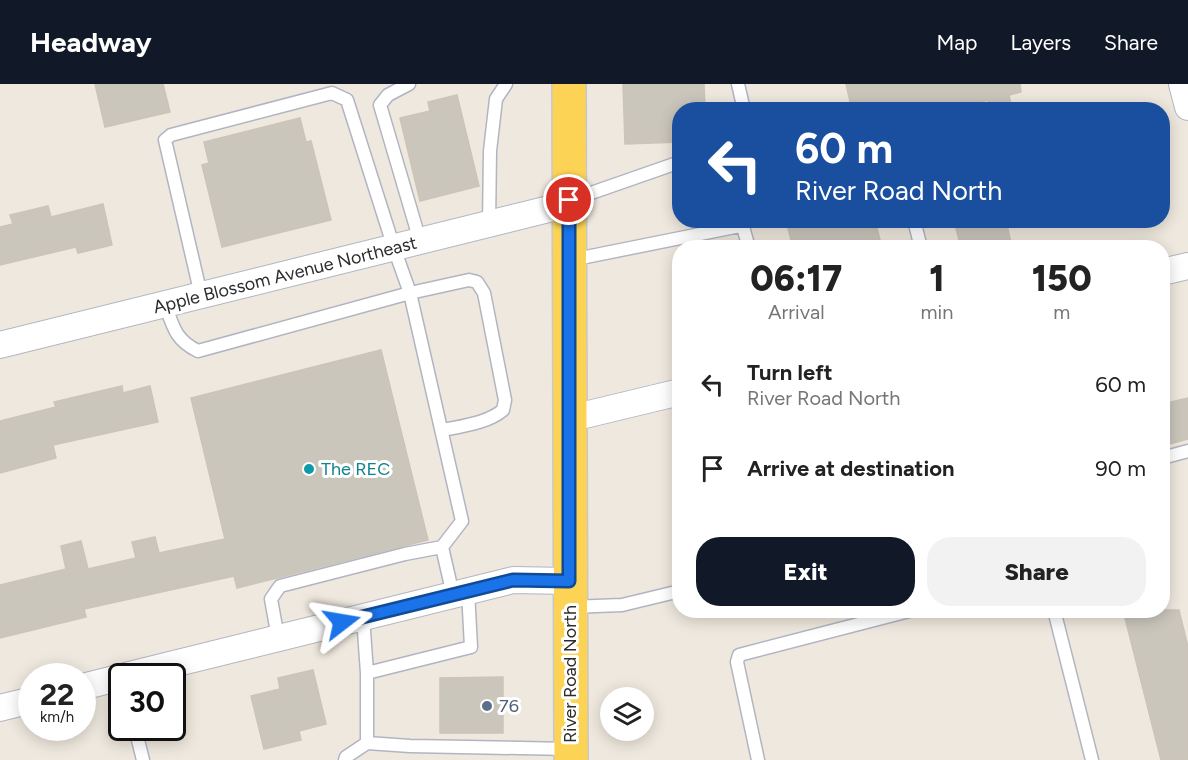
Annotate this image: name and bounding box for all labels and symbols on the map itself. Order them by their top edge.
pin [543,174,594,225]
street label: Apple Blossom Avenue Northeast [151,232,419,318]
place label: The REC [321,458,390,480]
marker: The REC [302,462,316,476]
position arrow [310,590,374,654]
street label: River Road North [559,605,581,743]
speed limit sign: 30 [108,663,186,741]
place label: 76 [499,695,519,717]
marker: 76 [480,699,494,713]

